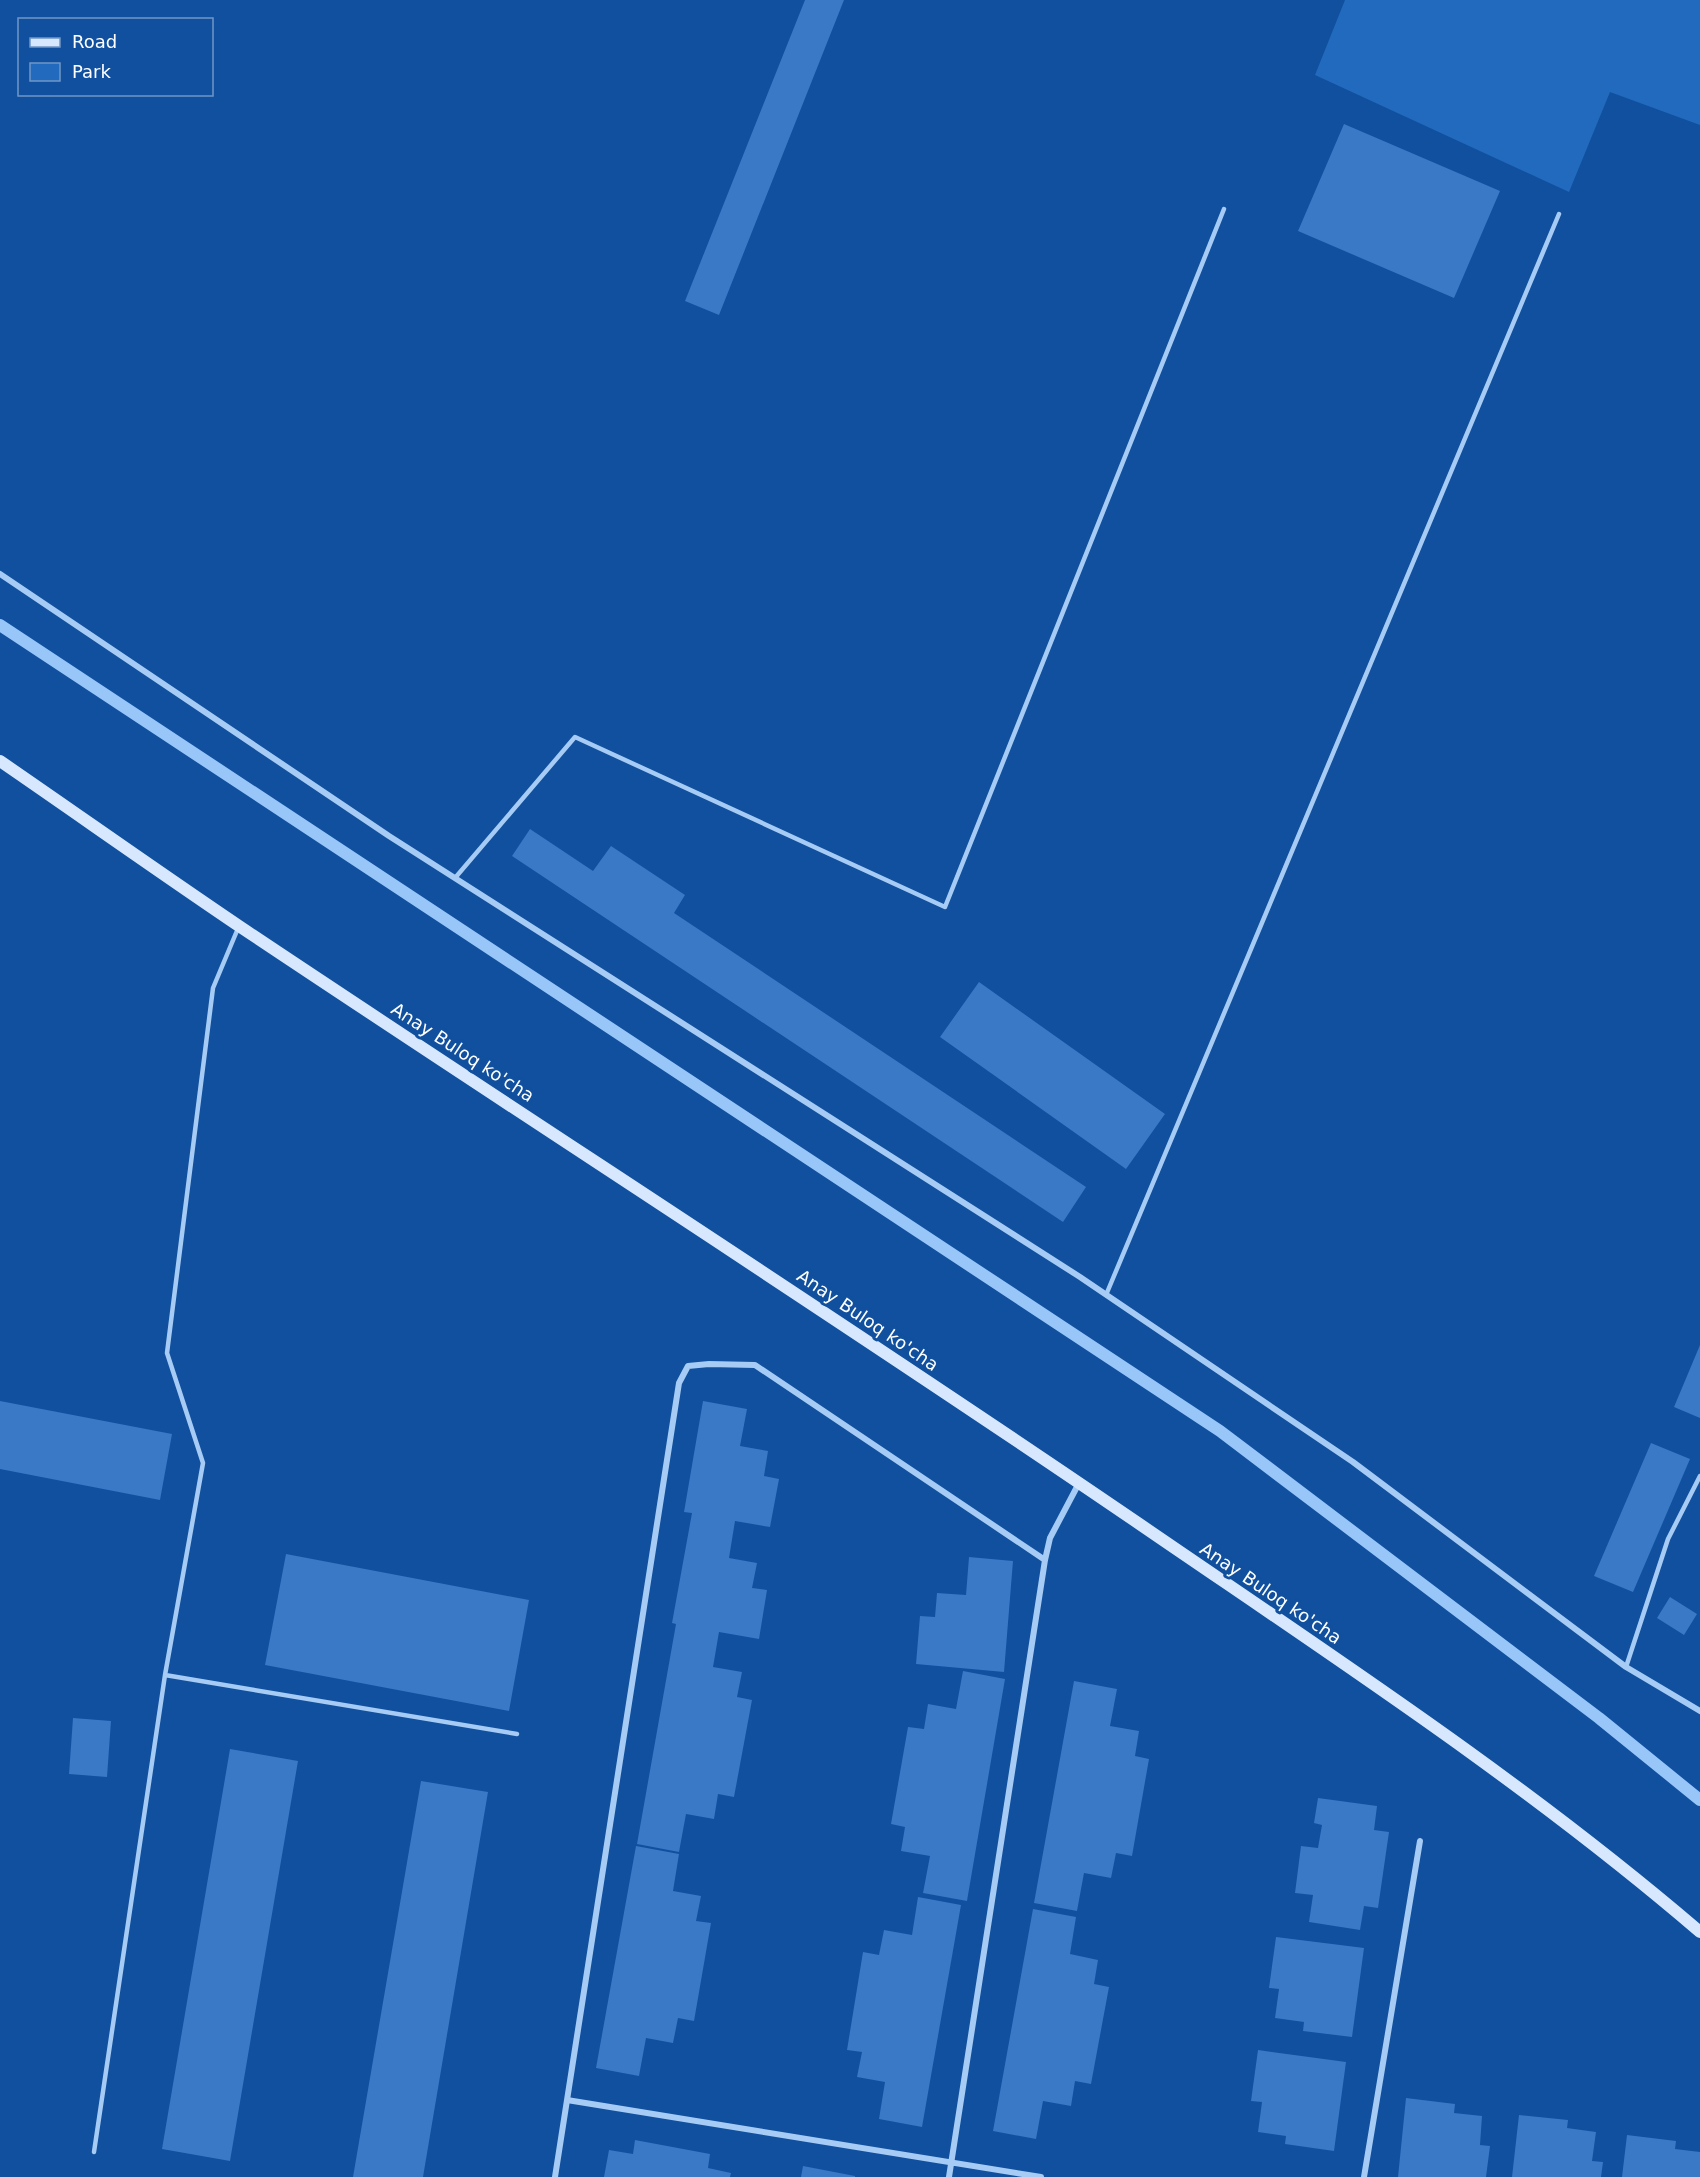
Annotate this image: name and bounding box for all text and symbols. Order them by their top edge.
legend [18,18,213,96]
text: Road [72,31,117,52]
text: Park [72,61,111,82]
street label: Anay Buloq ko'cha [388,998,538,1106]
street label: Anay Buloq ko'cha [793,1265,943,1375]
street label: Anay Buloq ko'cha [1196,1538,1346,1648]

